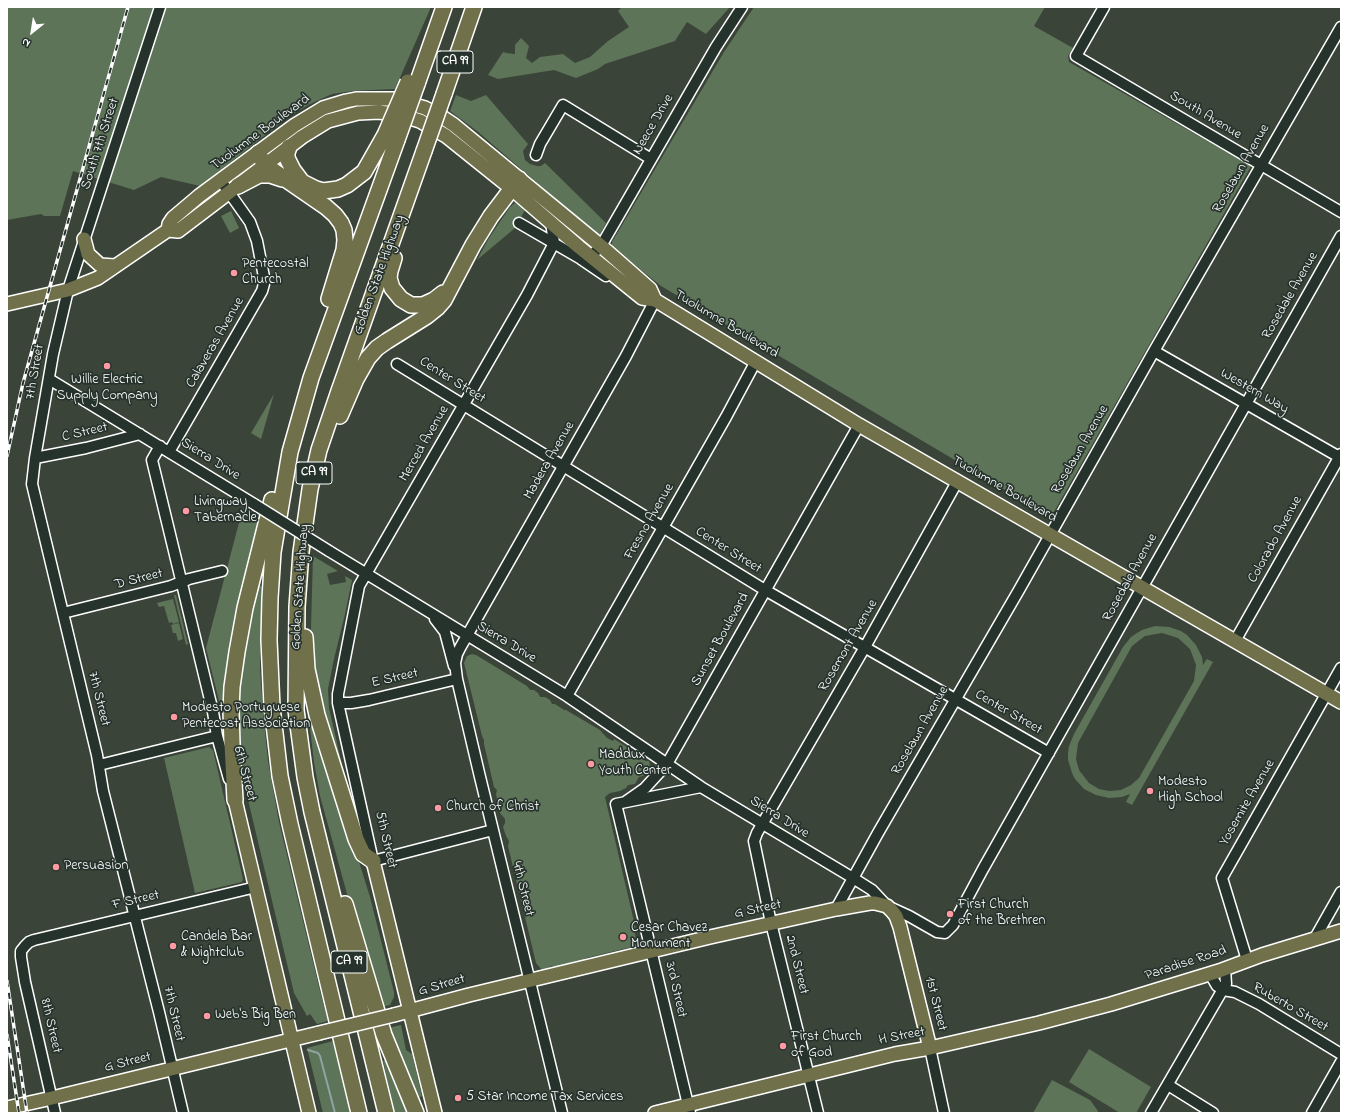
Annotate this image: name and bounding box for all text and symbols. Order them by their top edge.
north arrow [12,12,52,52]
text: N [19,34,33,51]
road number: CA 99 [437,51,473,73]
street label: South Avenue [1166,88,1244,144]
street label: Tuolumne Boulevard [208,91,314,175]
street label: Neece Drive [630,92,678,158]
street label: South 7th Street [78,96,124,192]
street label: Roselawn Avenue [1210,122,1274,216]
street label: Golden State Highway [351,213,409,337]
street label: Rosedale Avenue [1259,249,1323,343]
place label: Pentecostal Church [242,257,309,290]
marker: Pentecostal Church [229,268,239,278]
street label: Tuolumne Boulevard [671,287,781,363]
street label: Calaveras Avenue [183,295,249,391]
street label: 7th Street [23,343,49,401]
street label: Center Street [416,354,488,408]
marker: Willie Electric Supply Company [102,361,112,371]
street label: Western Way [1217,366,1291,418]
place label: Willie Electric Supply Company [56,373,158,406]
street label: Merced Avenue [397,403,453,485]
street label: Roselawn Avenue [1049,403,1113,497]
street label: Madera Avenue [521,419,579,503]
street label: C Street [60,420,110,446]
street label: Sierra Drive [177,435,243,485]
street label: Tuolumne Boulevard [949,453,1059,527]
road number: CA 99 [296,462,332,484]
street label: Fresno Avenue [621,481,679,563]
street label: Colorado Avenue [1245,494,1307,586]
place label: Livingway Tabernacle [194,495,257,528]
marker: Livingway Tabernacle [181,506,191,516]
street label: Golden State Highway [288,524,314,650]
street label: Center Street [692,524,764,578]
street label: Rosedale Avenue [1100,531,1162,625]
street label: D Street [113,566,165,594]
street label: Sunset Boulevard [688,590,754,690]
street label: Rosemont Avenue [816,597,882,695]
street label: Sierra Drive [473,619,539,667]
street label: E Street [370,665,420,693]
street label: 7th Street [83,670,113,728]
street label: Roselawn Avenue [889,684,953,778]
street label: Center Street [971,687,1045,739]
place label: Modesto Portuguese Pentecost Association [182,701,310,734]
marker: Modesto Portuguese Pentecost Association [169,712,179,722]
street label: 6th Street [229,745,259,803]
place label: Maddux Youth Center [599,748,671,780]
street label: Yosemite Avenue [1217,757,1279,849]
marker: Maddux Youth Center [586,759,596,769]
place label: Modesto High School [1158,775,1223,808]
marker: Modesto High School [1145,786,1155,796]
street label: Sierra Drive [746,793,812,843]
place label: Church of Christ [446,800,539,816]
marker: Church of Christ [433,803,443,813]
street label: 5th Street [370,810,400,870]
place label: Persuasion [64,859,128,875]
street label: 4th Street [507,860,537,918]
marker: Persuasion [51,862,61,872]
street label: F Street [111,887,161,915]
street label: G Street [733,897,783,923]
place label: First Church of the Brethren [958,898,1045,930]
marker: First Church of the Brethren [945,909,955,919]
place label: Cesar Chavez Monument [631,921,707,954]
place label: Candela Bar & Nightclub [181,930,252,962]
marker: Cesar Chavez Monument [618,932,628,942]
street label: 2nd Street [781,934,811,996]
marker: Candela Bar & Nightclub [168,941,178,951]
street label: Paradise Road [1143,943,1229,985]
road number: CA 99 [331,951,367,973]
street label: 3rd Street [660,960,690,1020]
street label: G Street [417,971,467,1001]
street label: 1st Street [920,975,950,1033]
street label: Ruberto Street [1249,980,1331,1036]
street label: 7th Street [159,985,187,1043]
street label: 8th Street [36,997,64,1055]
place label: Web's Big Ben [215,1008,296,1024]
marker: Web's Big Ben [202,1011,212,1021]
street label: H Street [877,1024,927,1050]
place label: First Church of God [791,1030,862,1062]
marker: First Church of God [778,1041,788,1051]
street label: G Street [103,1049,153,1077]
place label: 5 Star Income Tax Services [466,1090,623,1106]
marker: 5 Star Income Tax Services [453,1093,463,1103]

